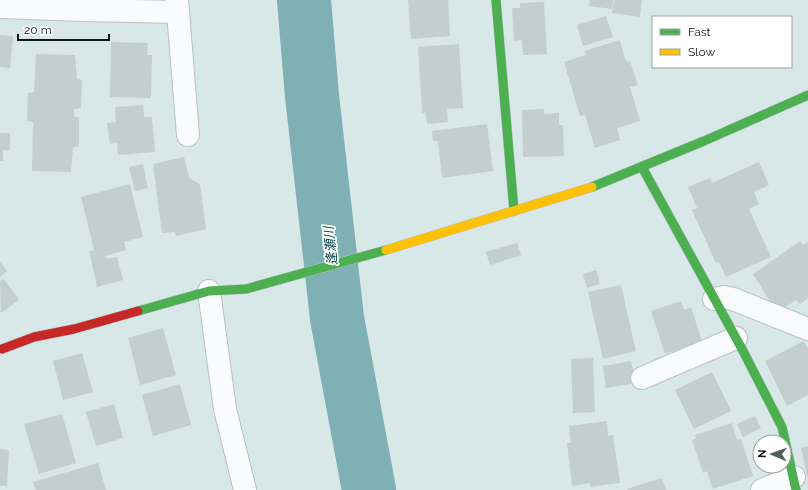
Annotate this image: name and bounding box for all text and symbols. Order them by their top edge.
scale bar [18,16,109,42]
legend [652,16,792,68]
text: 20 m [24,23,52,37]
text: Fast [688,25,711,39]
text: Slow [688,45,715,59]
water label: 逢瀬川 [321,224,340,266]
north arrow [752,434,792,474]
text: N [756,449,769,458]

